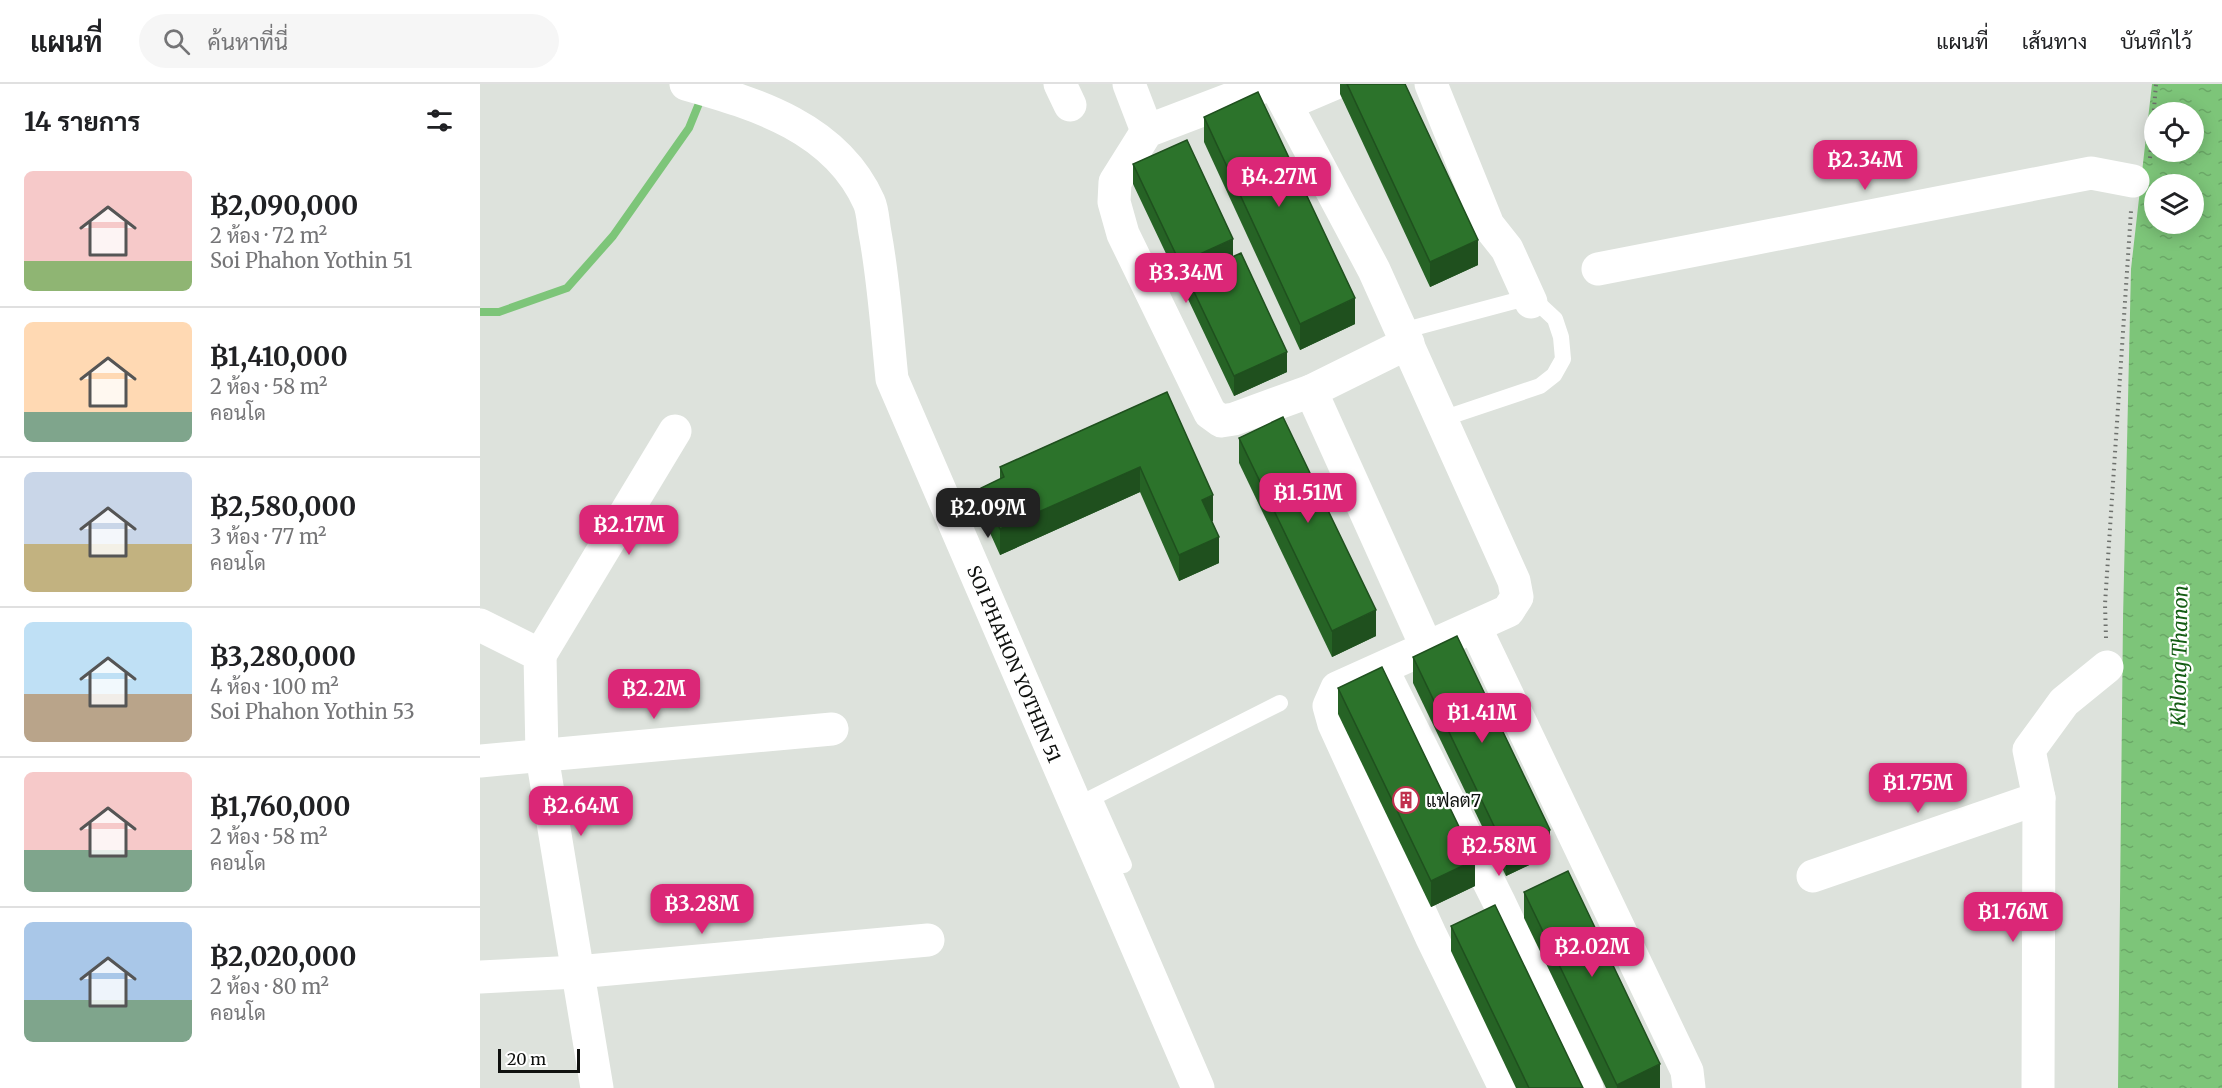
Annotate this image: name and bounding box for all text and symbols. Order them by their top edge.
search box [139,14,559,68]
text: แผนที่ [30,24,103,60]
icon: search [160,25,193,58]
text: ค้นหาที่นี่ [208,28,288,56]
text: แผนที่ [1936,28,1989,55]
text: เส้นทาง [2022,28,2087,55]
text: บันทึกไว้ [2120,28,2192,55]
map controls [2144,102,2204,234]
button: locate [2144,102,2204,162]
icon: filters [423,104,456,137]
text: 14 รายการ [24,105,141,138]
pin: ฿2.34M [1816,140,1914,191]
text: ฿2.34M [1827,147,1903,172]
pin: ฿4.27M [1230,157,1328,208]
text: ฿4.27M [1241,164,1317,189]
button: layers [2144,174,2204,234]
text: ฿2,090,000 [210,189,358,222]
icon: home [72,195,144,267]
text: 2 ห้อง · 72 m² [210,223,327,248]
text: Soi Phahon Yothin 51 [210,248,412,273]
pin: ฿3.34M [1137,253,1235,304]
text: ฿3.34M [1149,260,1223,285]
text: ฿1,410,000 [210,340,348,373]
icon: home [72,346,144,418]
text: 2 ห้อง · 58 m² [210,374,327,399]
text: คอนโด [210,400,266,425]
pin: ฿1.51M [1259,473,1357,524]
text: ฿1.51M [1273,480,1343,505]
pin: ฿2.09M [939,488,1037,539]
text: ฿2,580,000 [210,490,356,523]
text: ฿2.09M [950,495,1026,520]
icon: home [72,496,144,568]
pin: ฿2.17M [580,505,678,556]
text: ฿2.17M [593,512,665,537]
text: 3 ห้อง · 77 m² [210,524,326,549]
text: คอนโด [210,550,266,575]
street label: SOI PHAHON YOTHIN 51 [962,562,1066,766]
water label: Khlong Thanon [2165,585,2193,728]
text: ฿3,280,000 [210,640,356,673]
icon: home [72,646,144,718]
pin: ฿2.2M [612,669,696,720]
text: 4 ห้อง · 100 m² [210,674,339,699]
text: ฿2.2M [622,676,686,701]
pin: ฿1.41M [1433,693,1531,744]
text: Soi Phahon Yothin 53 [210,699,415,724]
text: ฿1.41M [1447,700,1517,725]
pin: ฿1.75M [1869,763,1967,814]
text: ฿1.75M [1883,770,1953,795]
building icon: แฟลต7 [1391,785,1421,815]
pin: ฿2.64M [532,786,630,837]
place label: แฟลต7 [1426,789,1481,812]
text: ฿1,760,000 [210,790,350,823]
text: ฿2.64M [543,793,619,818]
icon: home [72,796,144,868]
text: 2 ห้อง · 58 m² [210,824,327,849]
pin: ฿2.58M [1450,826,1548,877]
text: ฿2.58M [1461,833,1537,858]
text: คอนโด [210,850,266,875]
pin: ฿3.28M [653,884,751,935]
text: ฿3.28M [665,891,739,916]
pin: ฿1.76M [1964,892,2062,943]
text: ฿1.76M [1978,899,2048,924]
pin: ฿2.02M [1543,927,1641,978]
text: ฿2.02M [1554,934,1630,959]
text: ฿2,020,000 [210,940,356,973]
icon: home [72,946,144,1018]
text: 2 ห้อง · 80 m² [210,974,329,999]
text: คอนโด [210,1000,266,1025]
scale bar [498,1046,580,1074]
text: 20 m [507,1049,546,1069]

